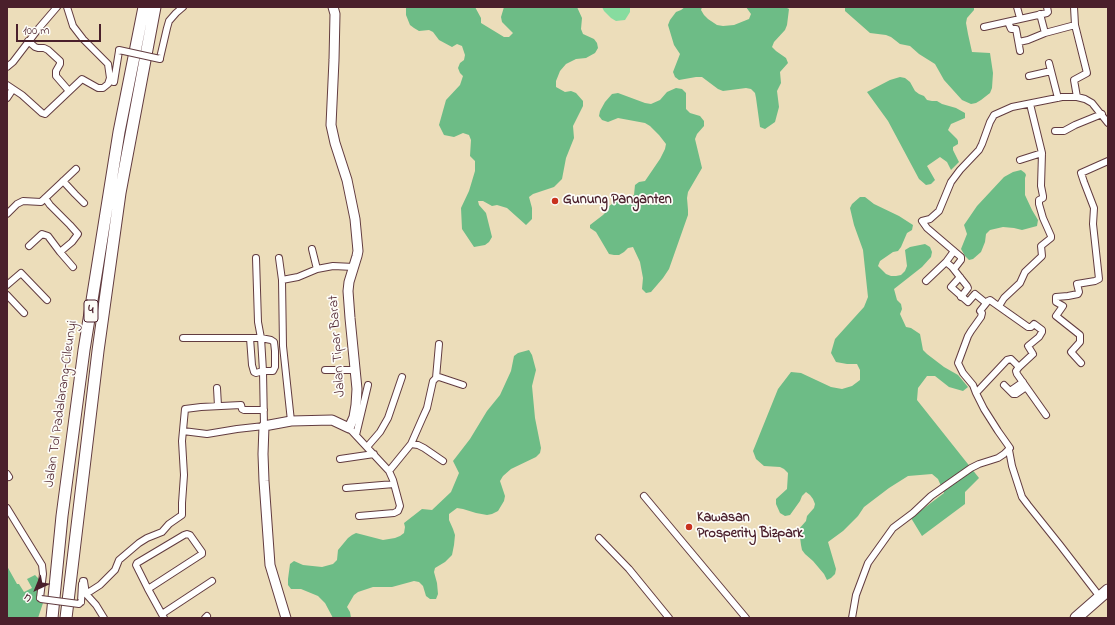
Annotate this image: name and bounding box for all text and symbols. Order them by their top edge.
scale bar [18,16,103,42]
text: 100 m [23,22,50,40]
place label: Gunung Panganten [563,193,672,209]
marker: Gunung Panganten [550,196,560,206]
street label: Jalan Tipar Barat [326,295,350,397]
road number: 4 [84,300,98,322]
street label: Jalan Tol Padalarang–Cileunyi [42,320,82,488]
place label: Kawasan Prosperity Bizpark [697,511,803,544]
marker: Kawasan Prosperity Bizpark [684,522,694,532]
north arrow [16,569,56,609]
text: U [20,589,36,606]

